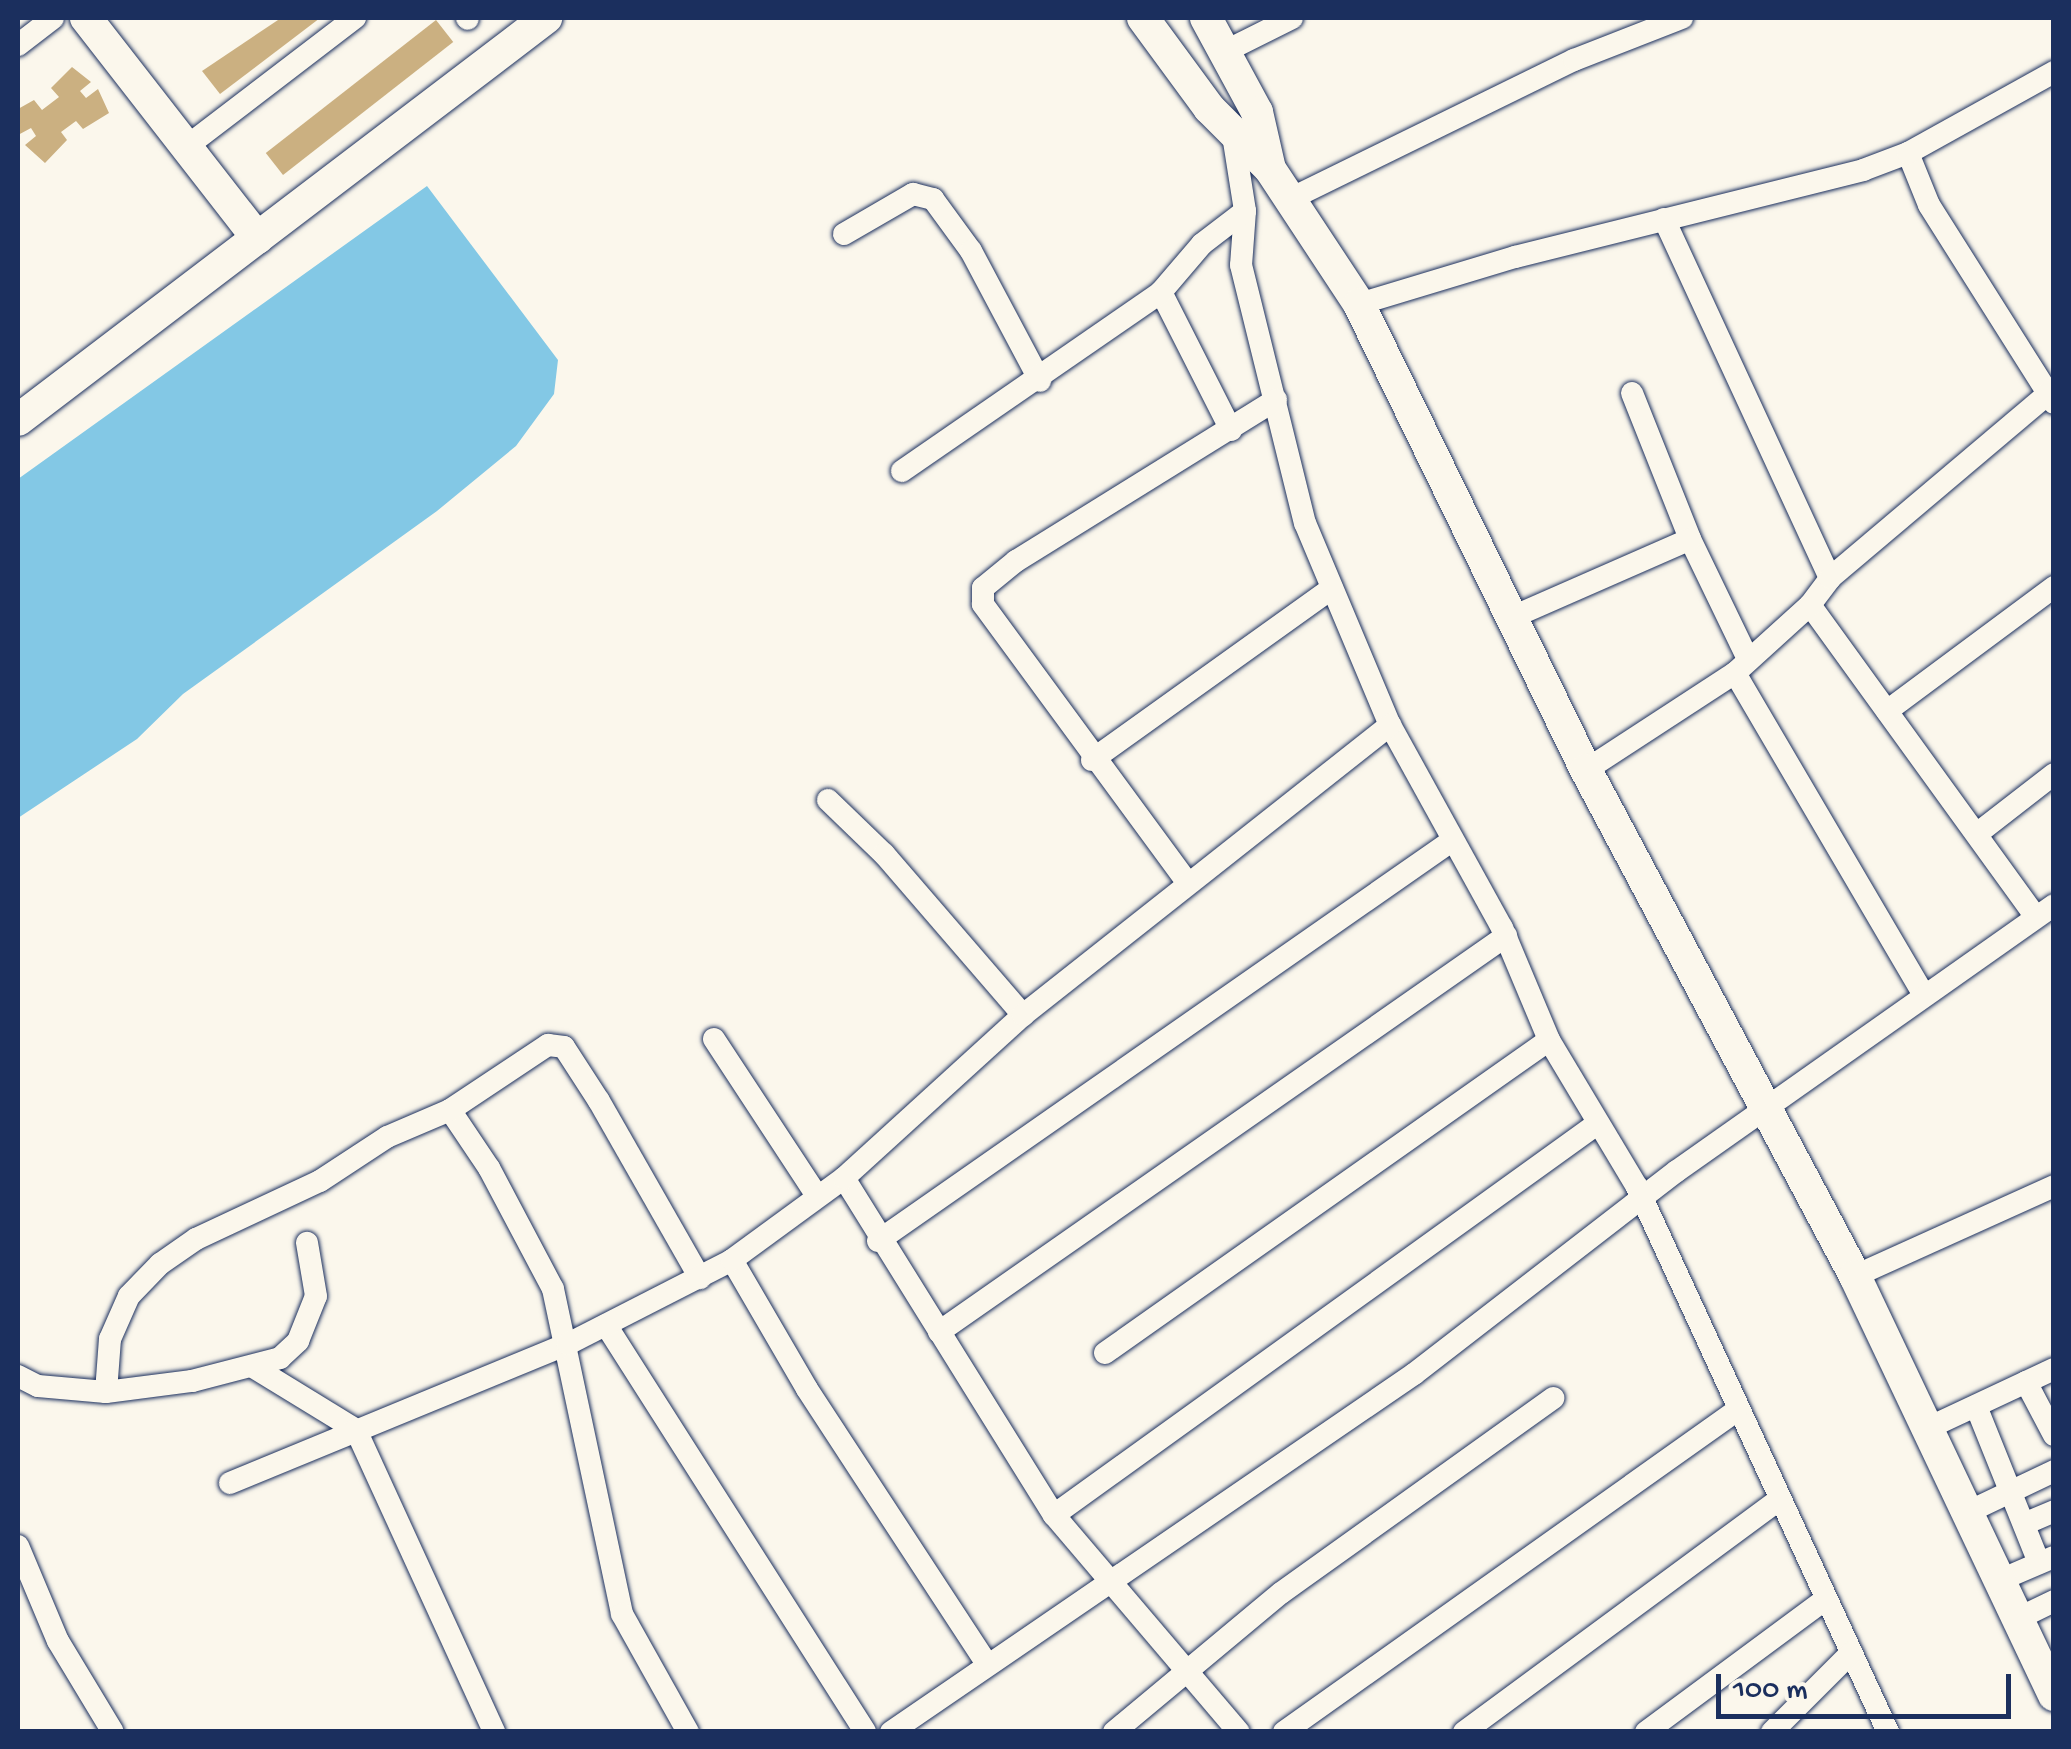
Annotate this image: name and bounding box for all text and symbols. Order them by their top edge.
scale bar [1721,1654,2016,1716]
text: 100 m [1733,1674,1808,1709]

